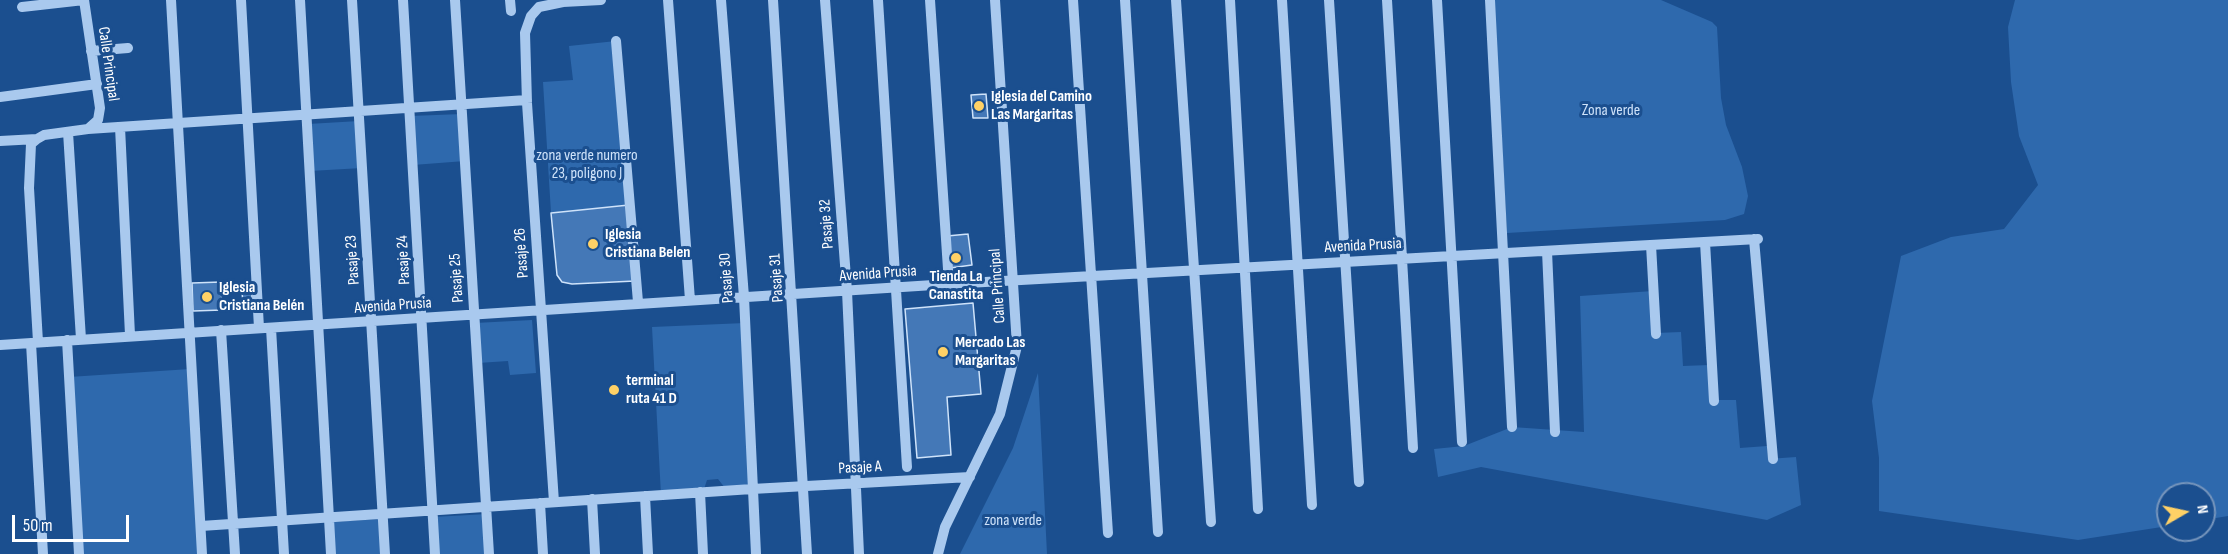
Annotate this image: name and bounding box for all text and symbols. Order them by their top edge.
street label: Calle Principal [93,26,123,102]
place label: Iglesia del Camino Las Margaritas [991,87,1092,125]
marker: Iglesia del Camino Las Margaritas [972,99,986,113]
park label: Zona verde [1582,101,1640,121]
park label: zona verde numero 23, poligono J [536,146,638,184]
street label: Pasaje 32 [816,199,838,249]
place label: Iglesia Cristiana Belen [605,225,690,263]
street label: Pasaje 26 [511,227,533,279]
street label: Avenida Prusia [1324,234,1402,258]
street label: Pasaje 23 [342,235,364,285]
street label: Pasaje 24 [393,235,415,285]
marker: Iglesia Cristiana Belen [586,237,600,251]
street label: Calle Principal [986,248,1010,324]
marker: Tienda La Canastita [949,251,963,265]
street label: Pasaje 30 [716,252,738,304]
street label: Pasaje 25 [446,253,468,303]
street label: Pasaje 31 [766,253,788,303]
street label: Avenida Prusia [839,262,917,286]
place label: Tienda La Canastita [929,267,983,305]
place label: Iglesia Cristiana Belén [219,278,304,316]
marker: Iglesia Cristiana Belén [200,290,214,304]
street label: Avenida Prusia [354,294,432,318]
place label: Mercado Las Margaritas [955,333,1025,371]
marker: Mercado Las Margaritas [936,345,950,359]
place label: terminal ruta 41 D [626,371,677,409]
marker: terminal ruta 41 D [607,383,621,397]
street label: Pasaje A [838,457,882,479]
north arrow [2156,482,2216,542]
scale bar [15,503,132,541]
text: N [2192,504,2212,515]
park label: zona verde [984,511,1042,531]
text: 50 m [23,515,53,536]

